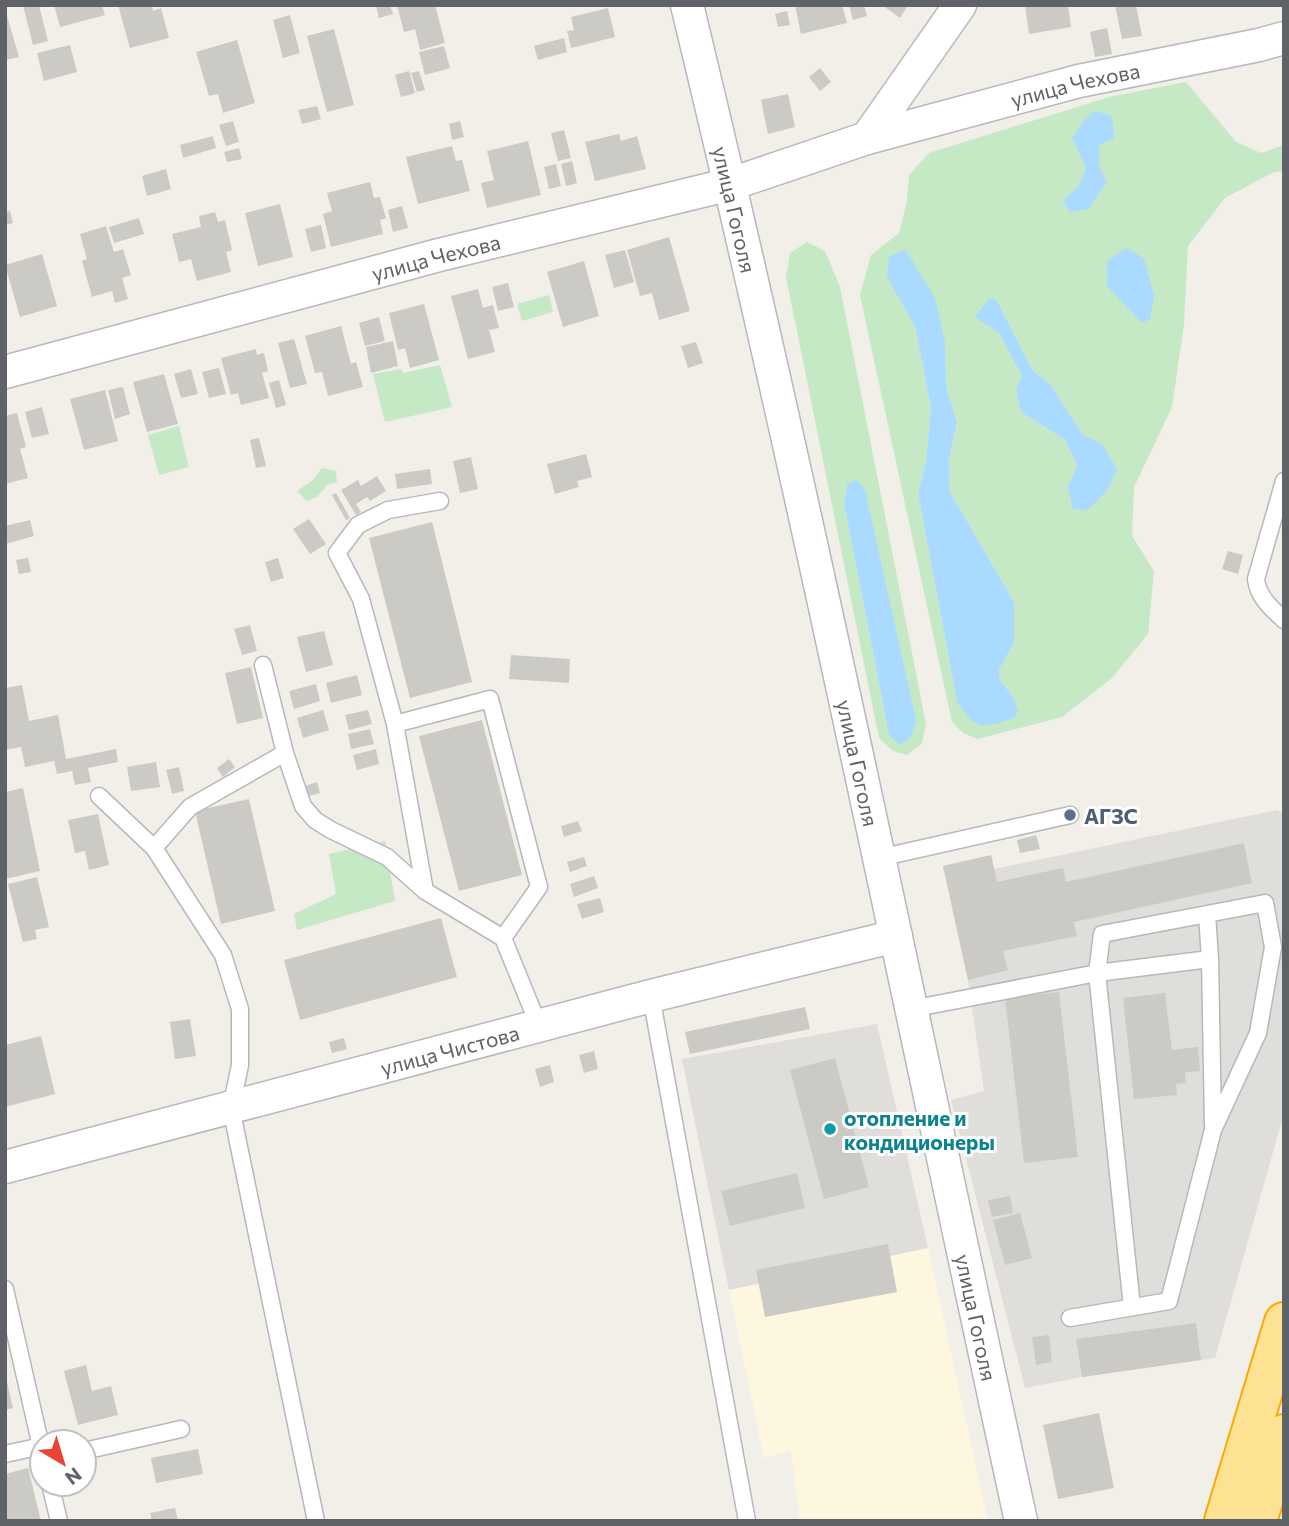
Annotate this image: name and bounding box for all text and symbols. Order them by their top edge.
street label: улица Чехова [1008,57,1142,111]
street label: улица Гоголя [709,144,762,275]
street label: улица Чехова [369,228,503,285]
street label: улица Гоголя [833,697,884,828]
place label: АГЗС [1084,803,1138,828]
marker: АГЗС [1062,807,1078,823]
street label: улица Чистова [378,1019,522,1080]
place label: отопление и кондиционеры [844,1105,995,1154]
marker: отопление и кондиционеры [822,1121,838,1137]
street label: улица Гоголя [951,1252,1003,1383]
north arrow [28,1428,98,1498]
text: N [61,1463,86,1490]

